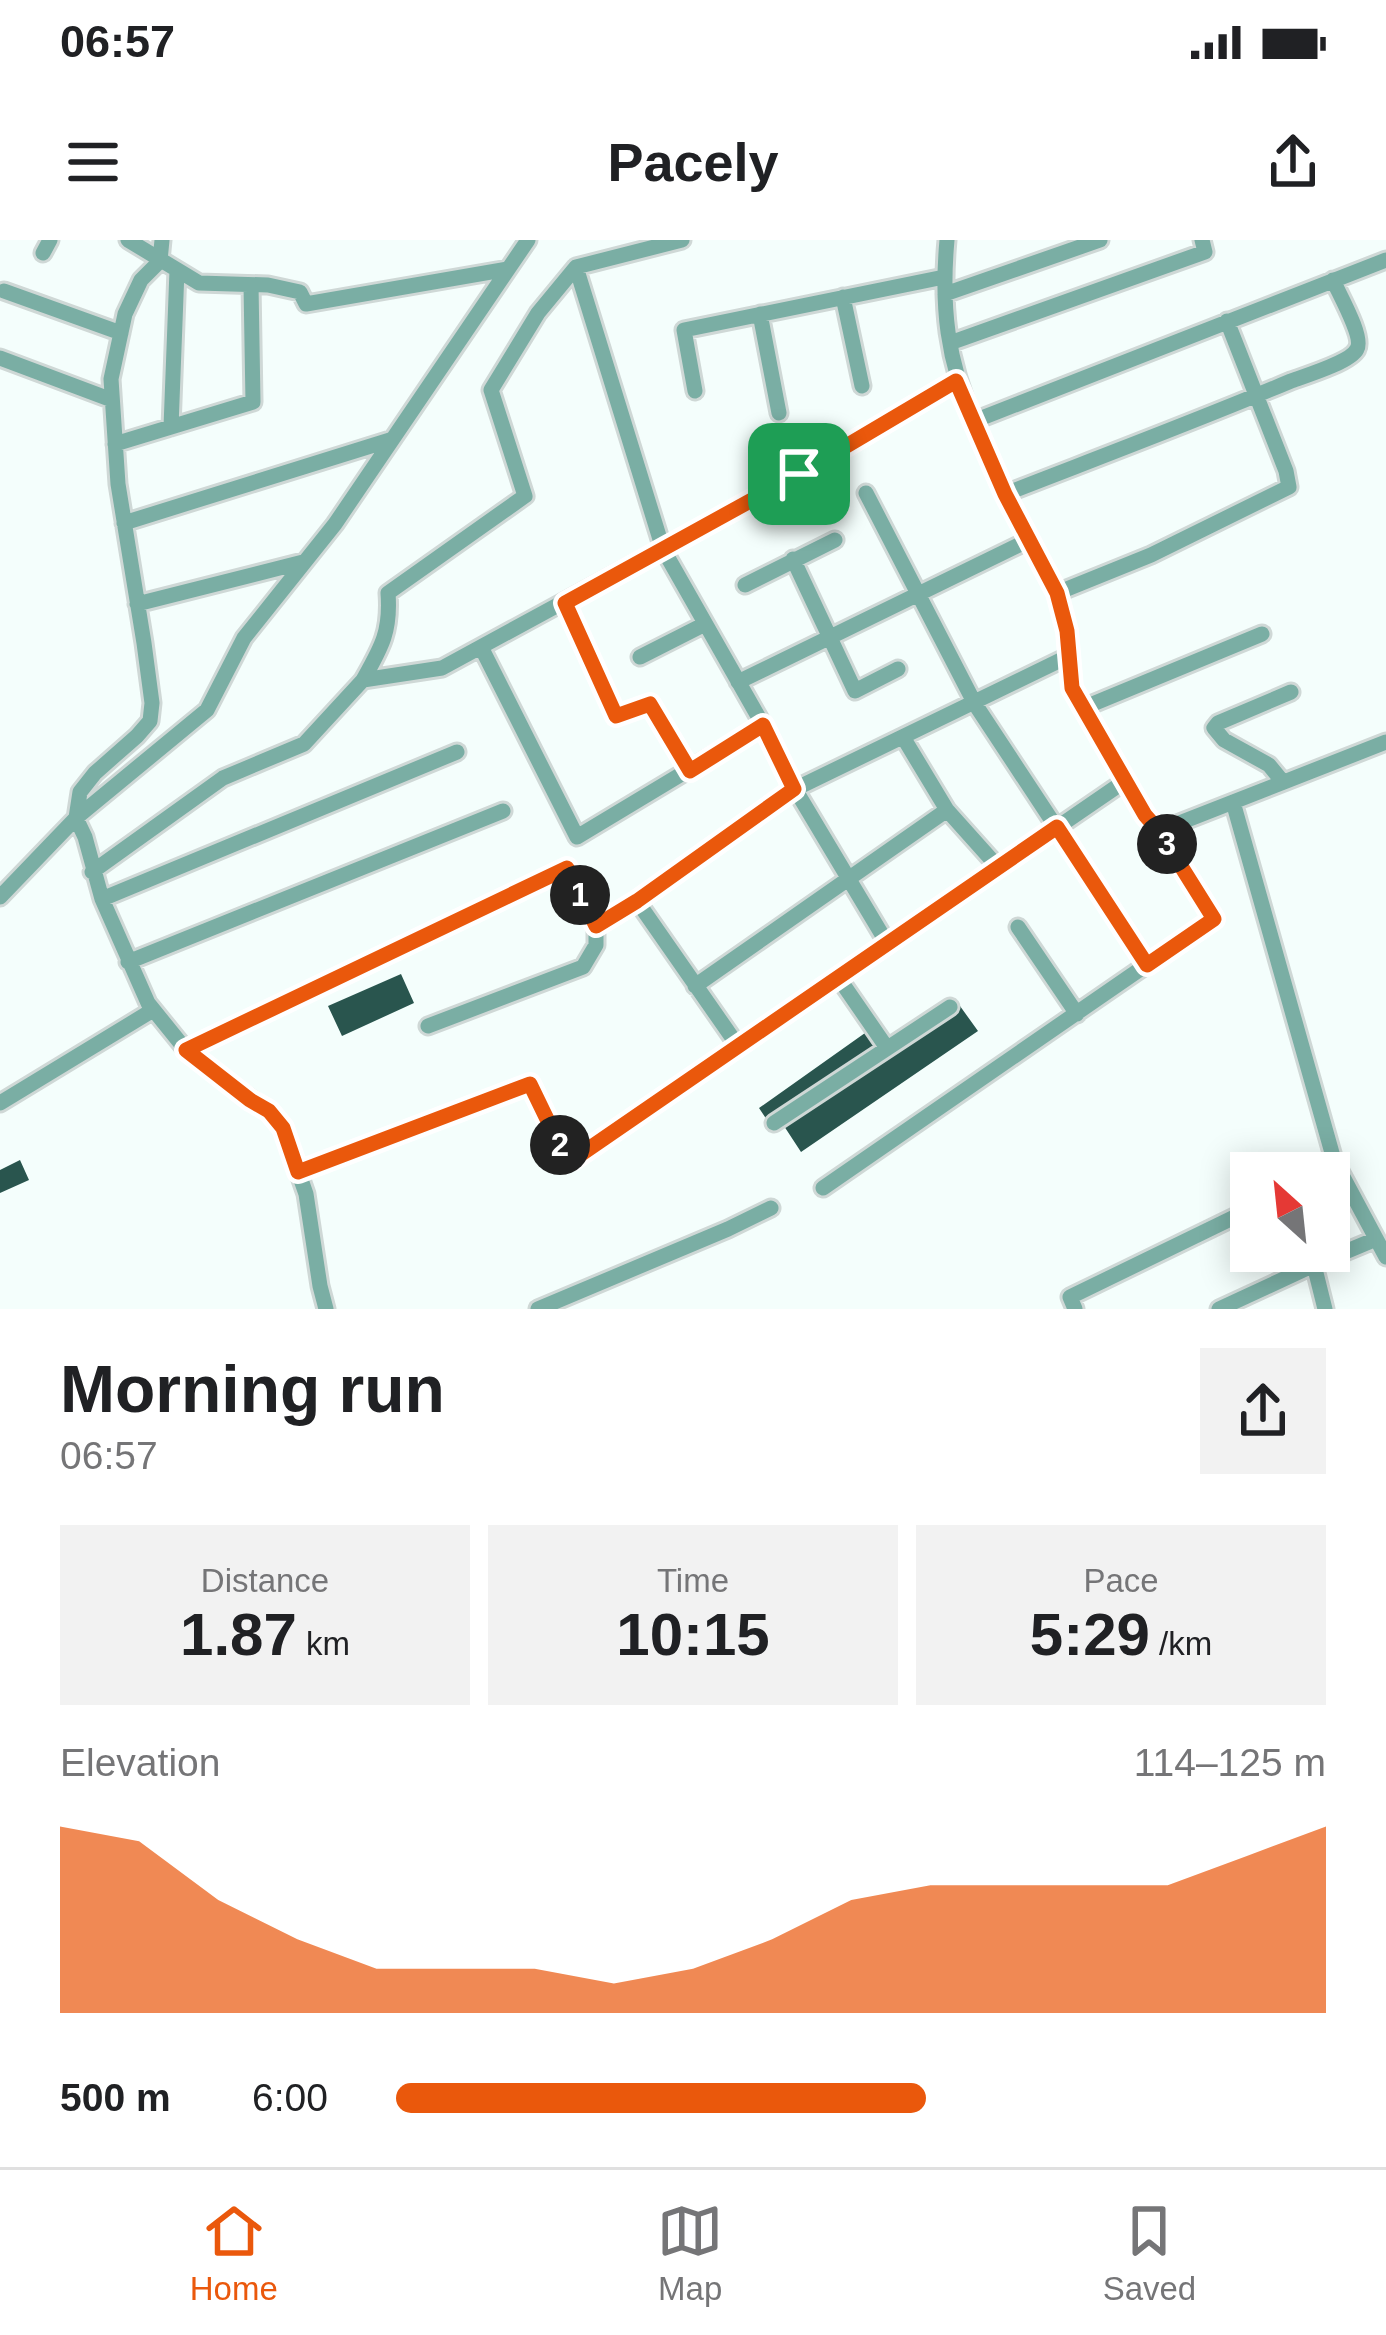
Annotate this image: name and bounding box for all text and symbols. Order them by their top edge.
text: 06:57 [60,16,175,67]
icon: menu [60,129,126,195]
icon: share [1260,129,1326,195]
text: Pacely [607,132,779,192]
pin [748,423,850,525]
icon: arrive [766,441,832,507]
pin: 3 [1137,814,1197,874]
text: 3 [1158,825,1176,862]
pin: 1 [550,865,610,925]
text: 1 [571,876,589,913]
pin: 2 [530,1115,590,1175]
text: 2 [551,1126,569,1163]
north arrow [1230,1152,1350,1272]
map controls [1230,1152,1350,1272]
button: share [1200,1348,1326,1474]
text: Morning run [60,1352,445,1426]
text: 06:57 [60,1434,158,1477]
text: Distance [201,1562,329,1599]
text: Time [657,1562,729,1599]
text: Pace [1083,1562,1159,1599]
text: 1.87 [180,1601,297,1668]
text: 10:15 [616,1601,770,1668]
text: 5:29 [1030,1601,1150,1668]
text: km [297,1625,350,1662]
text: /km [1150,1625,1212,1662]
text: Elevation [60,1741,220,1784]
text: 114–125 m [1134,1741,1326,1784]
text: 500 m [60,2076,171,2119]
text: 6:00 [252,2076,328,2119]
tab: Home [190,2198,278,2308]
tab: Map [657,2198,723,2308]
tab: Saved [1103,2198,1196,2308]

